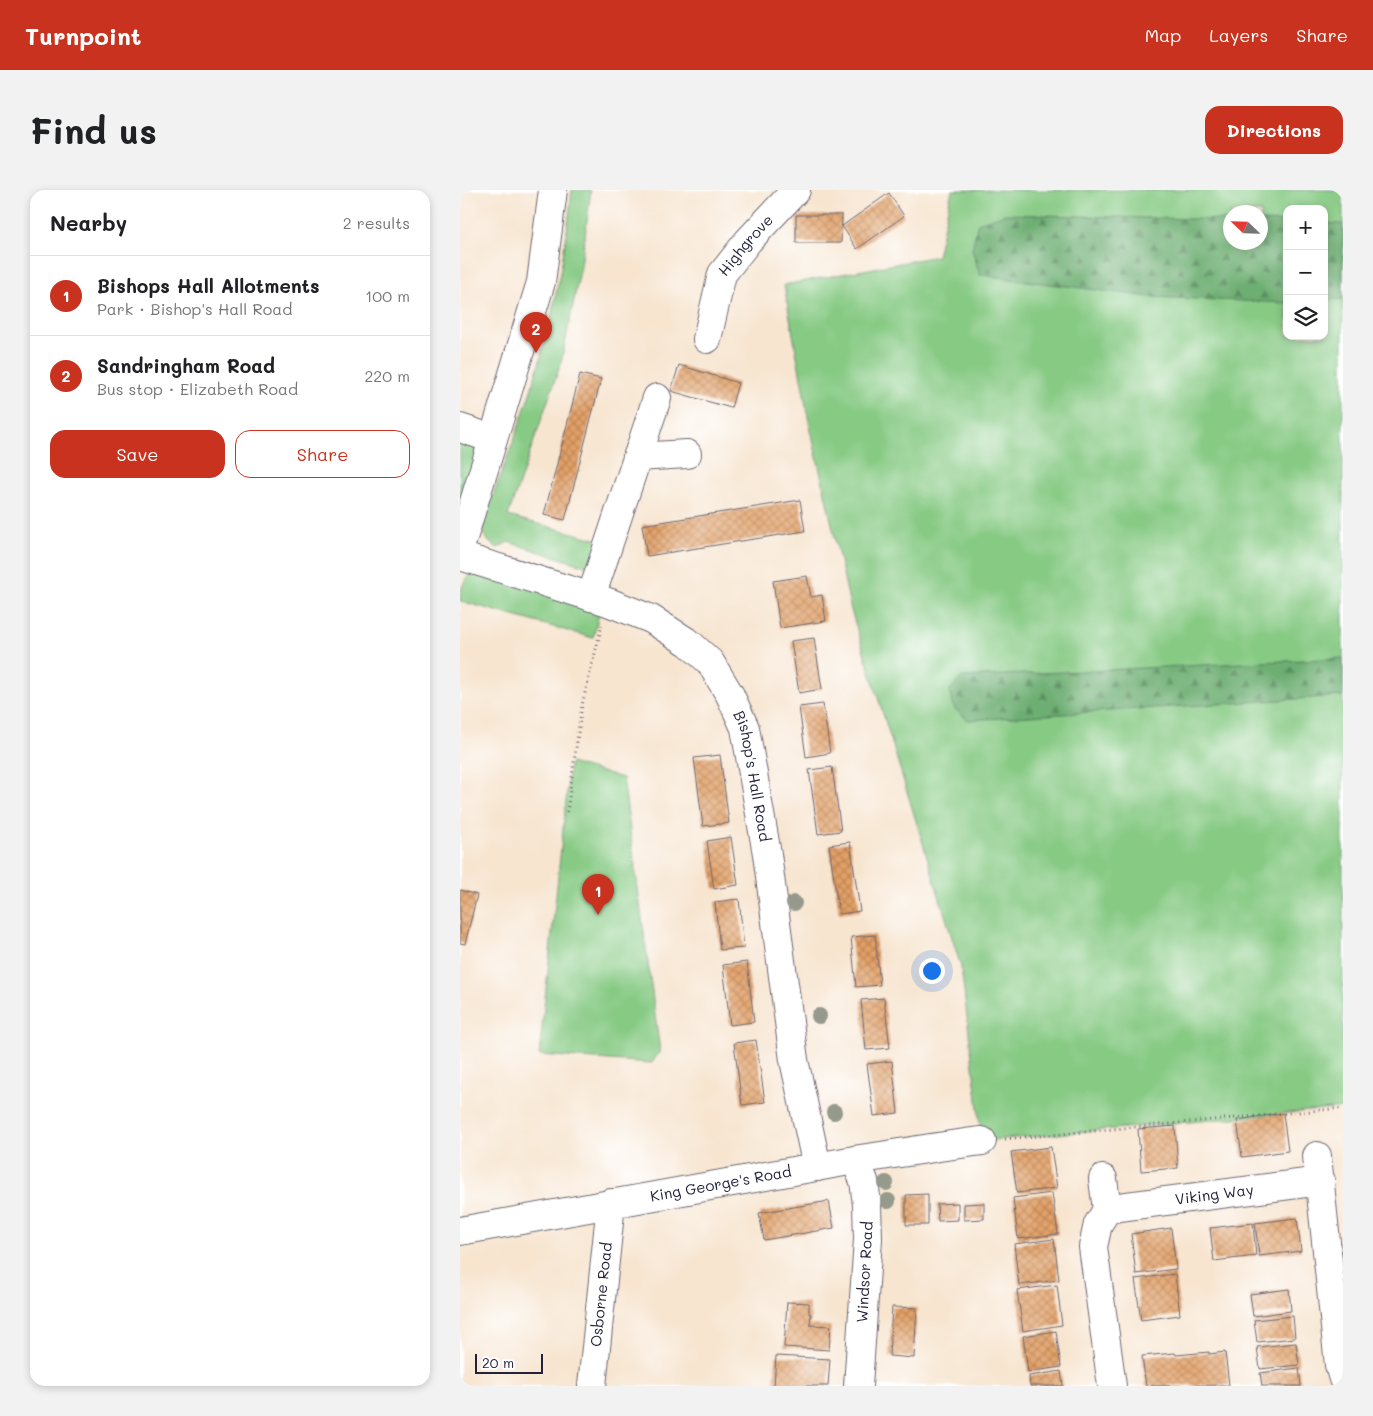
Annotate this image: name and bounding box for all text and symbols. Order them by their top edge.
text: Turnpoint [25,20,141,51]
text: Map [1145,23,1181,47]
text: Layers [1209,23,1268,47]
text: Share [1296,23,1348,47]
button: Directions [1205,106,1343,154]
text: Find us [30,107,157,153]
north arrow [1223,205,1268,250]
map controls [1283,205,1328,340]
button: + [1283,205,1328,250]
text: Nearby [50,209,127,236]
street label: Highgrove [713,210,777,280]
text: 2 results [343,212,410,233]
button: − [1283,250,1328,295]
text: Bishops Hall Allotments [97,273,320,298]
text: 1 [62,285,70,306]
text: 100 m [365,285,410,306]
button: layers [1283,295,1328,340]
text: Park · Bishop's Hall Road [97,298,292,319]
pin: 2 [520,312,552,353]
text: Sandringham Road [97,353,275,378]
text: 2 [62,365,70,386]
text: 220 m [364,365,410,386]
text: Bus stop · Elizabeth Road [97,378,298,399]
button: Save [50,430,225,478]
button: Share [235,430,410,478]
street label: Bishop's Hall Road [729,707,776,843]
pin: 1 [582,874,614,915]
your location [919,958,945,984]
street label: King George's Road [648,1161,793,1206]
street label: Viking Way [1174,1179,1255,1209]
street label: Windsor Road [851,1221,877,1323]
street label: Osborne Road [585,1241,616,1348]
scale bar [475,1351,542,1374]
text: 20 m [482,1353,514,1372]

